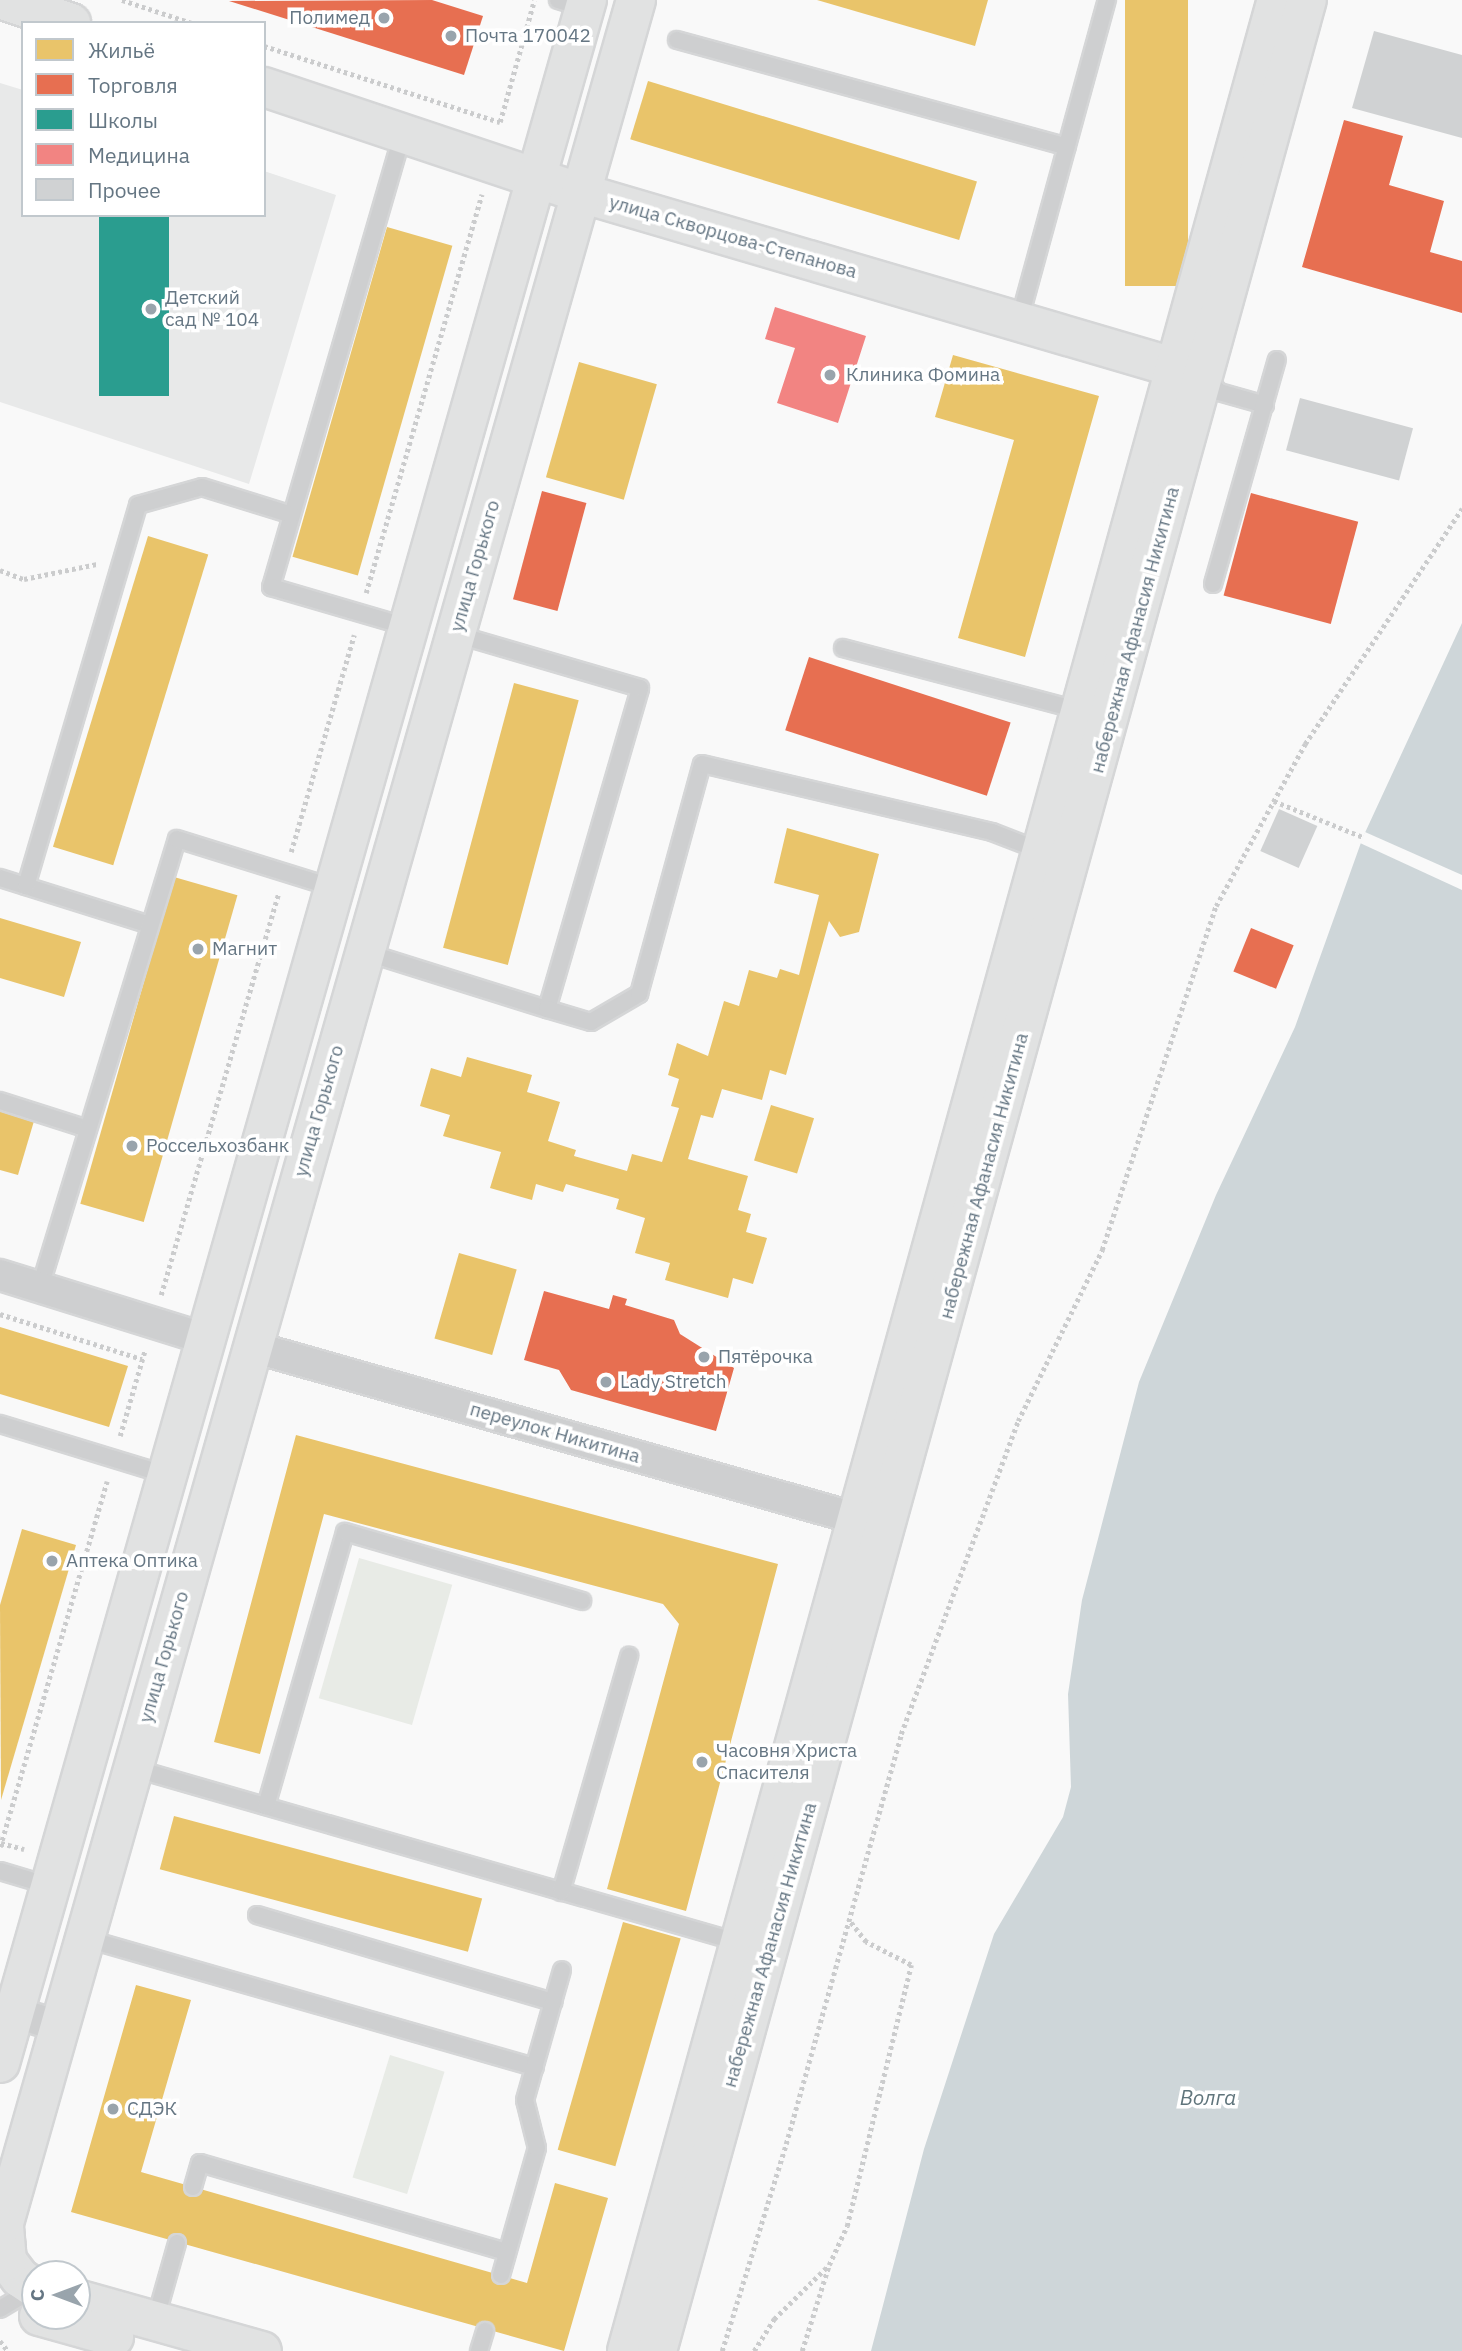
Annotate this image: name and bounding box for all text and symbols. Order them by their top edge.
place label: Полимед [289,7,370,29]
marker: Полимед [376,10,392,26]
legend [21,21,266,217]
place label: Почта 170042 [465,25,591,47]
marker: Почта 170042 [443,28,459,44]
text: Жильё [88,36,155,64]
text: Торговля [88,71,178,99]
text: Школы [88,106,158,134]
text: Медицина [88,141,190,169]
text: Прочее [88,176,161,204]
street label: улица Скворцова-Степанова [607,191,859,283]
place label: Детский сад № 104 [165,287,259,331]
marker: Детский сад № 104 [143,301,159,317]
place label: Клиника Фомина [846,364,1000,386]
marker: Клиника Фомина [820,365,840,385]
street label: набережная Афанасия Никитина [1086,484,1184,776]
street label: улица Горького [445,498,505,634]
place label: Магнит [212,938,277,960]
marker: Магнит [190,941,206,957]
street label: набережная Афанасия Никитина [935,1030,1033,1322]
street label: улица Горького [289,1043,349,1179]
place label: Россельхозбанк [146,1135,289,1157]
marker: Россельхозбанк [124,1138,140,1154]
place label: Пятёрочка [718,1346,813,1368]
marker: Пятёрочка [696,1349,712,1365]
place label: Lady Stretch [620,1371,727,1393]
marker: Lady Stretch [598,1374,614,1390]
street label: переулок Никитина [467,1398,643,1468]
place label: Аптека Оптика [66,1550,198,1572]
marker: Аптека Оптика [44,1553,60,1569]
street label: улица Горького [134,1589,194,1725]
place label: Часовня Христа Спасителя [716,1740,857,1784]
marker: Часовня Христа Спасителя [694,1754,710,1770]
street label: набережная Афанасия Никитина [718,1800,822,2090]
water label: Волга [1180,2084,1236,2110]
place label: СДЭК [127,2098,177,2120]
marker: СДЭК [105,2101,121,2117]
north arrow [21,2260,91,2330]
text: С [25,2289,49,2301]

